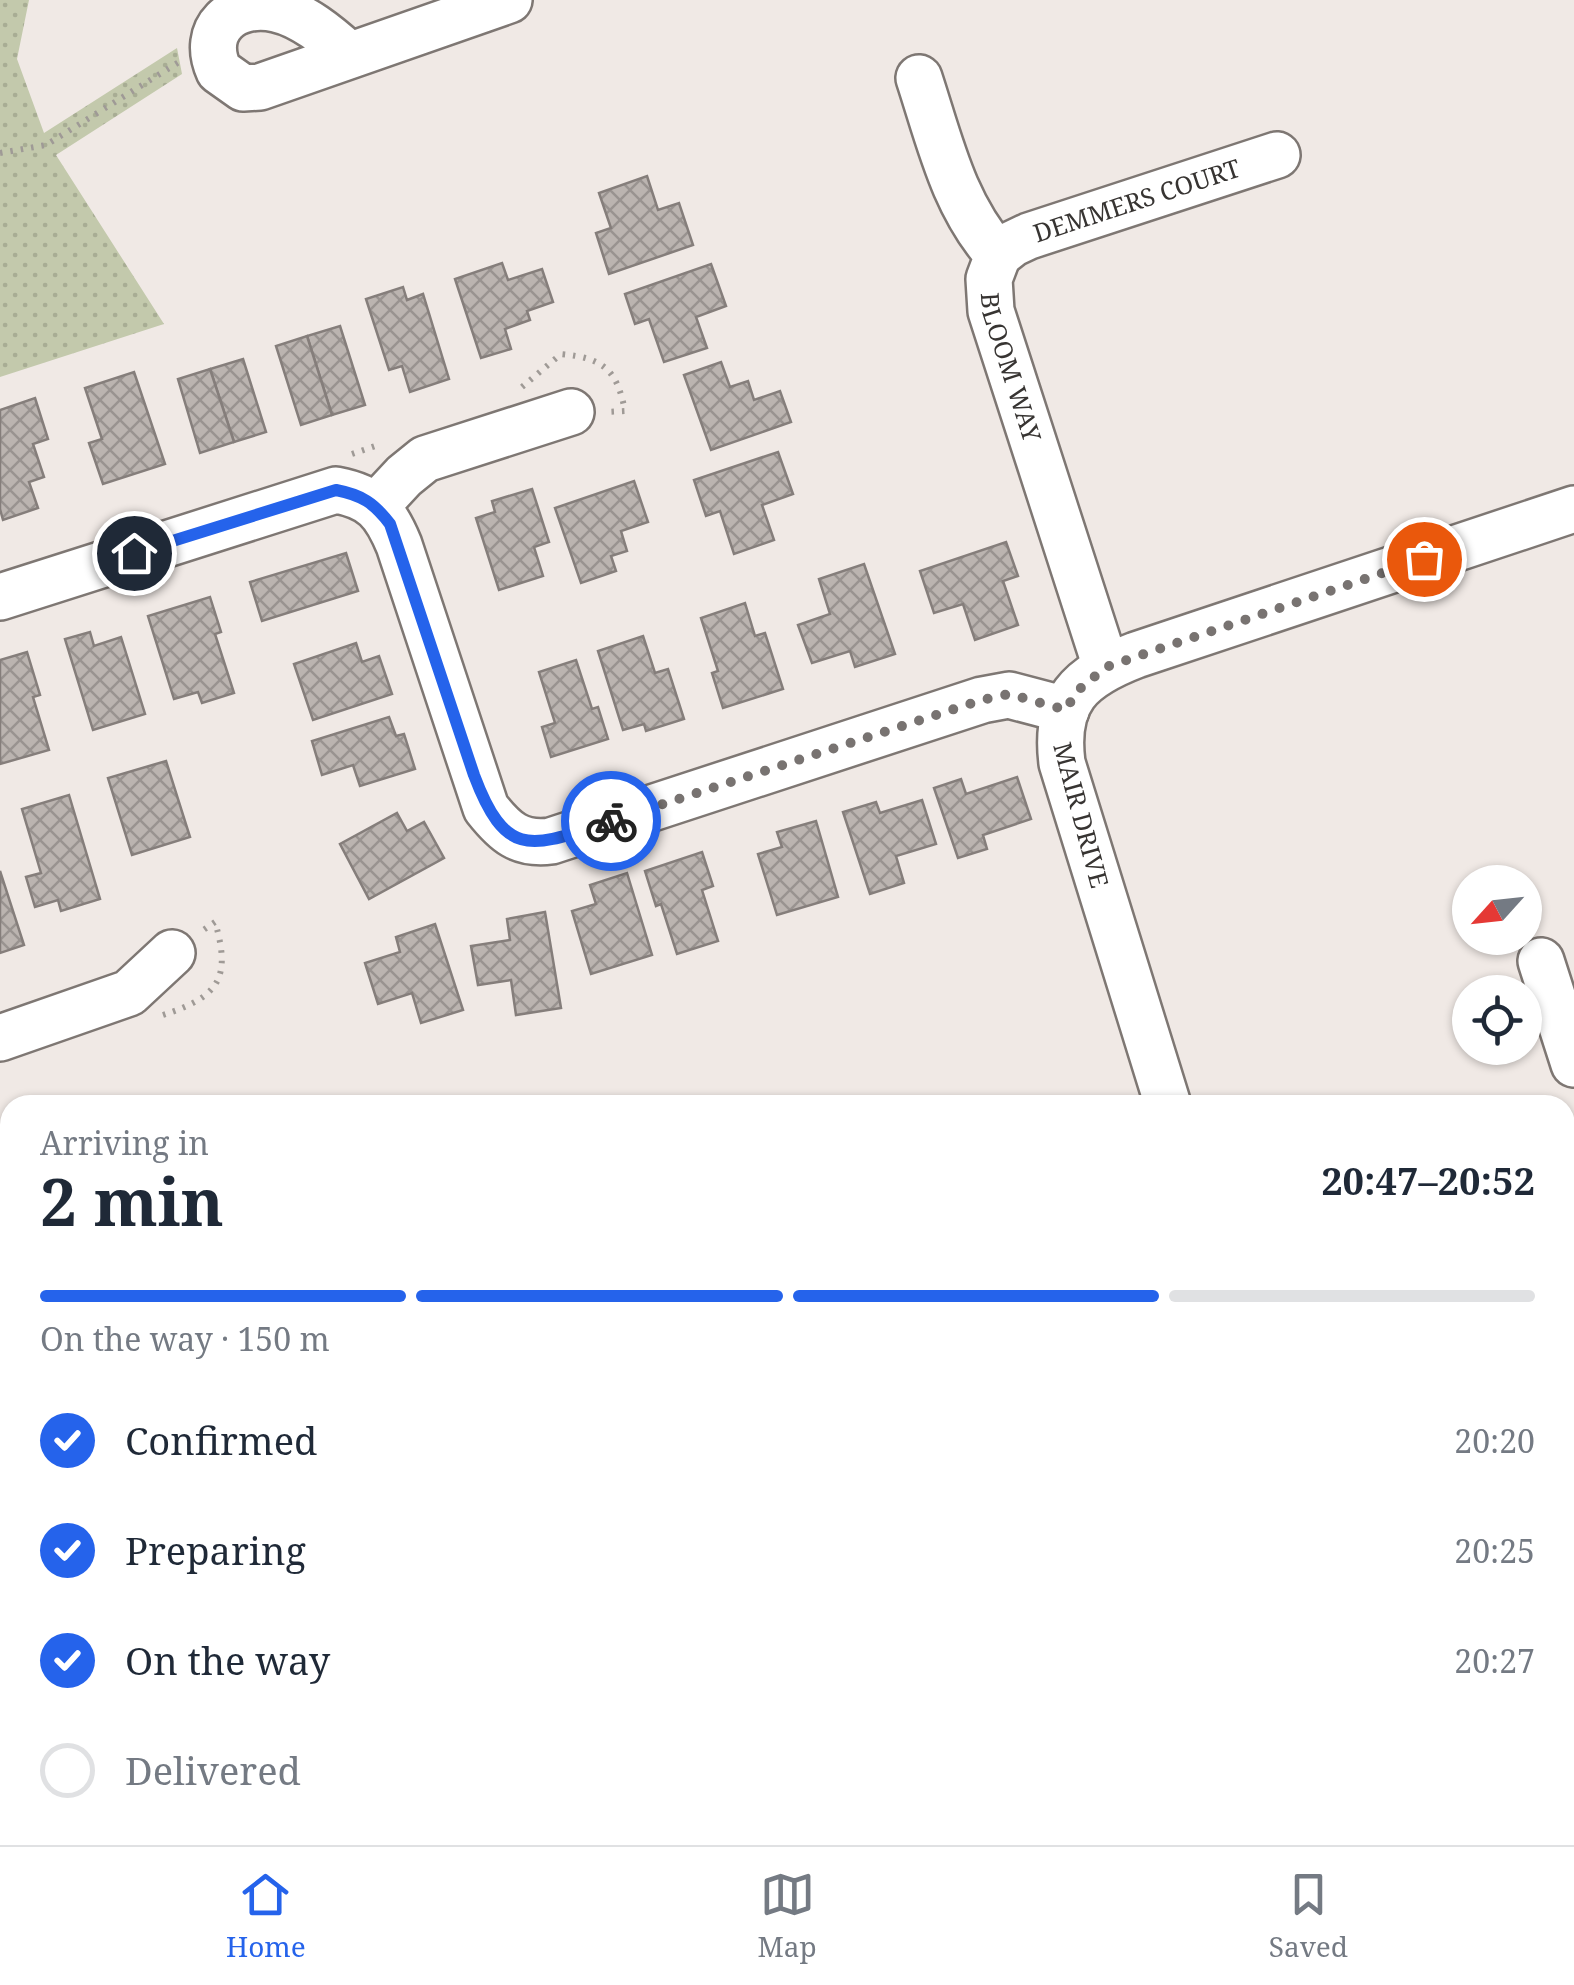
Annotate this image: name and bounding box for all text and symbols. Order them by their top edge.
street label: DEMMERS COURT [1029,150,1244,250]
street label: BLOOM WAY [974,291,1050,446]
pin [92,511,177,596]
pin [1382,517,1467,602]
icon: home [107,526,162,581]
icon: bag [1397,532,1452,587]
street label: MAIR DRIVE [1046,738,1118,891]
courier [561,771,661,871]
icon: bike [584,794,639,849]
north arrow [1452,865,1542,955]
map controls [1452,865,1542,1065]
button: locate [1452,975,1542,1065]
text: Arriving in [40,1121,209,1164]
text: 20:47–20:52 [1321,1154,1535,1206]
text: 2 min [40,1157,224,1245]
text: On the way · 150 m [40,1317,330,1360]
icon: check [40,1413,95,1468]
text: Confirmed [125,1414,317,1466]
text: 20:20 [1454,1419,1535,1462]
icon: check [40,1523,95,1578]
text: Preparing [125,1524,306,1576]
text: 20:25 [1454,1529,1535,1572]
icon: check [40,1633,95,1688]
text: On the way [125,1634,330,1686]
text: 20:27 [1454,1639,1535,1682]
text: Delivered [125,1744,301,1796]
tab: Home [226,1867,306,1965]
tab: Map [758,1867,817,1965]
tab: Saved [1269,1867,1348,1965]

